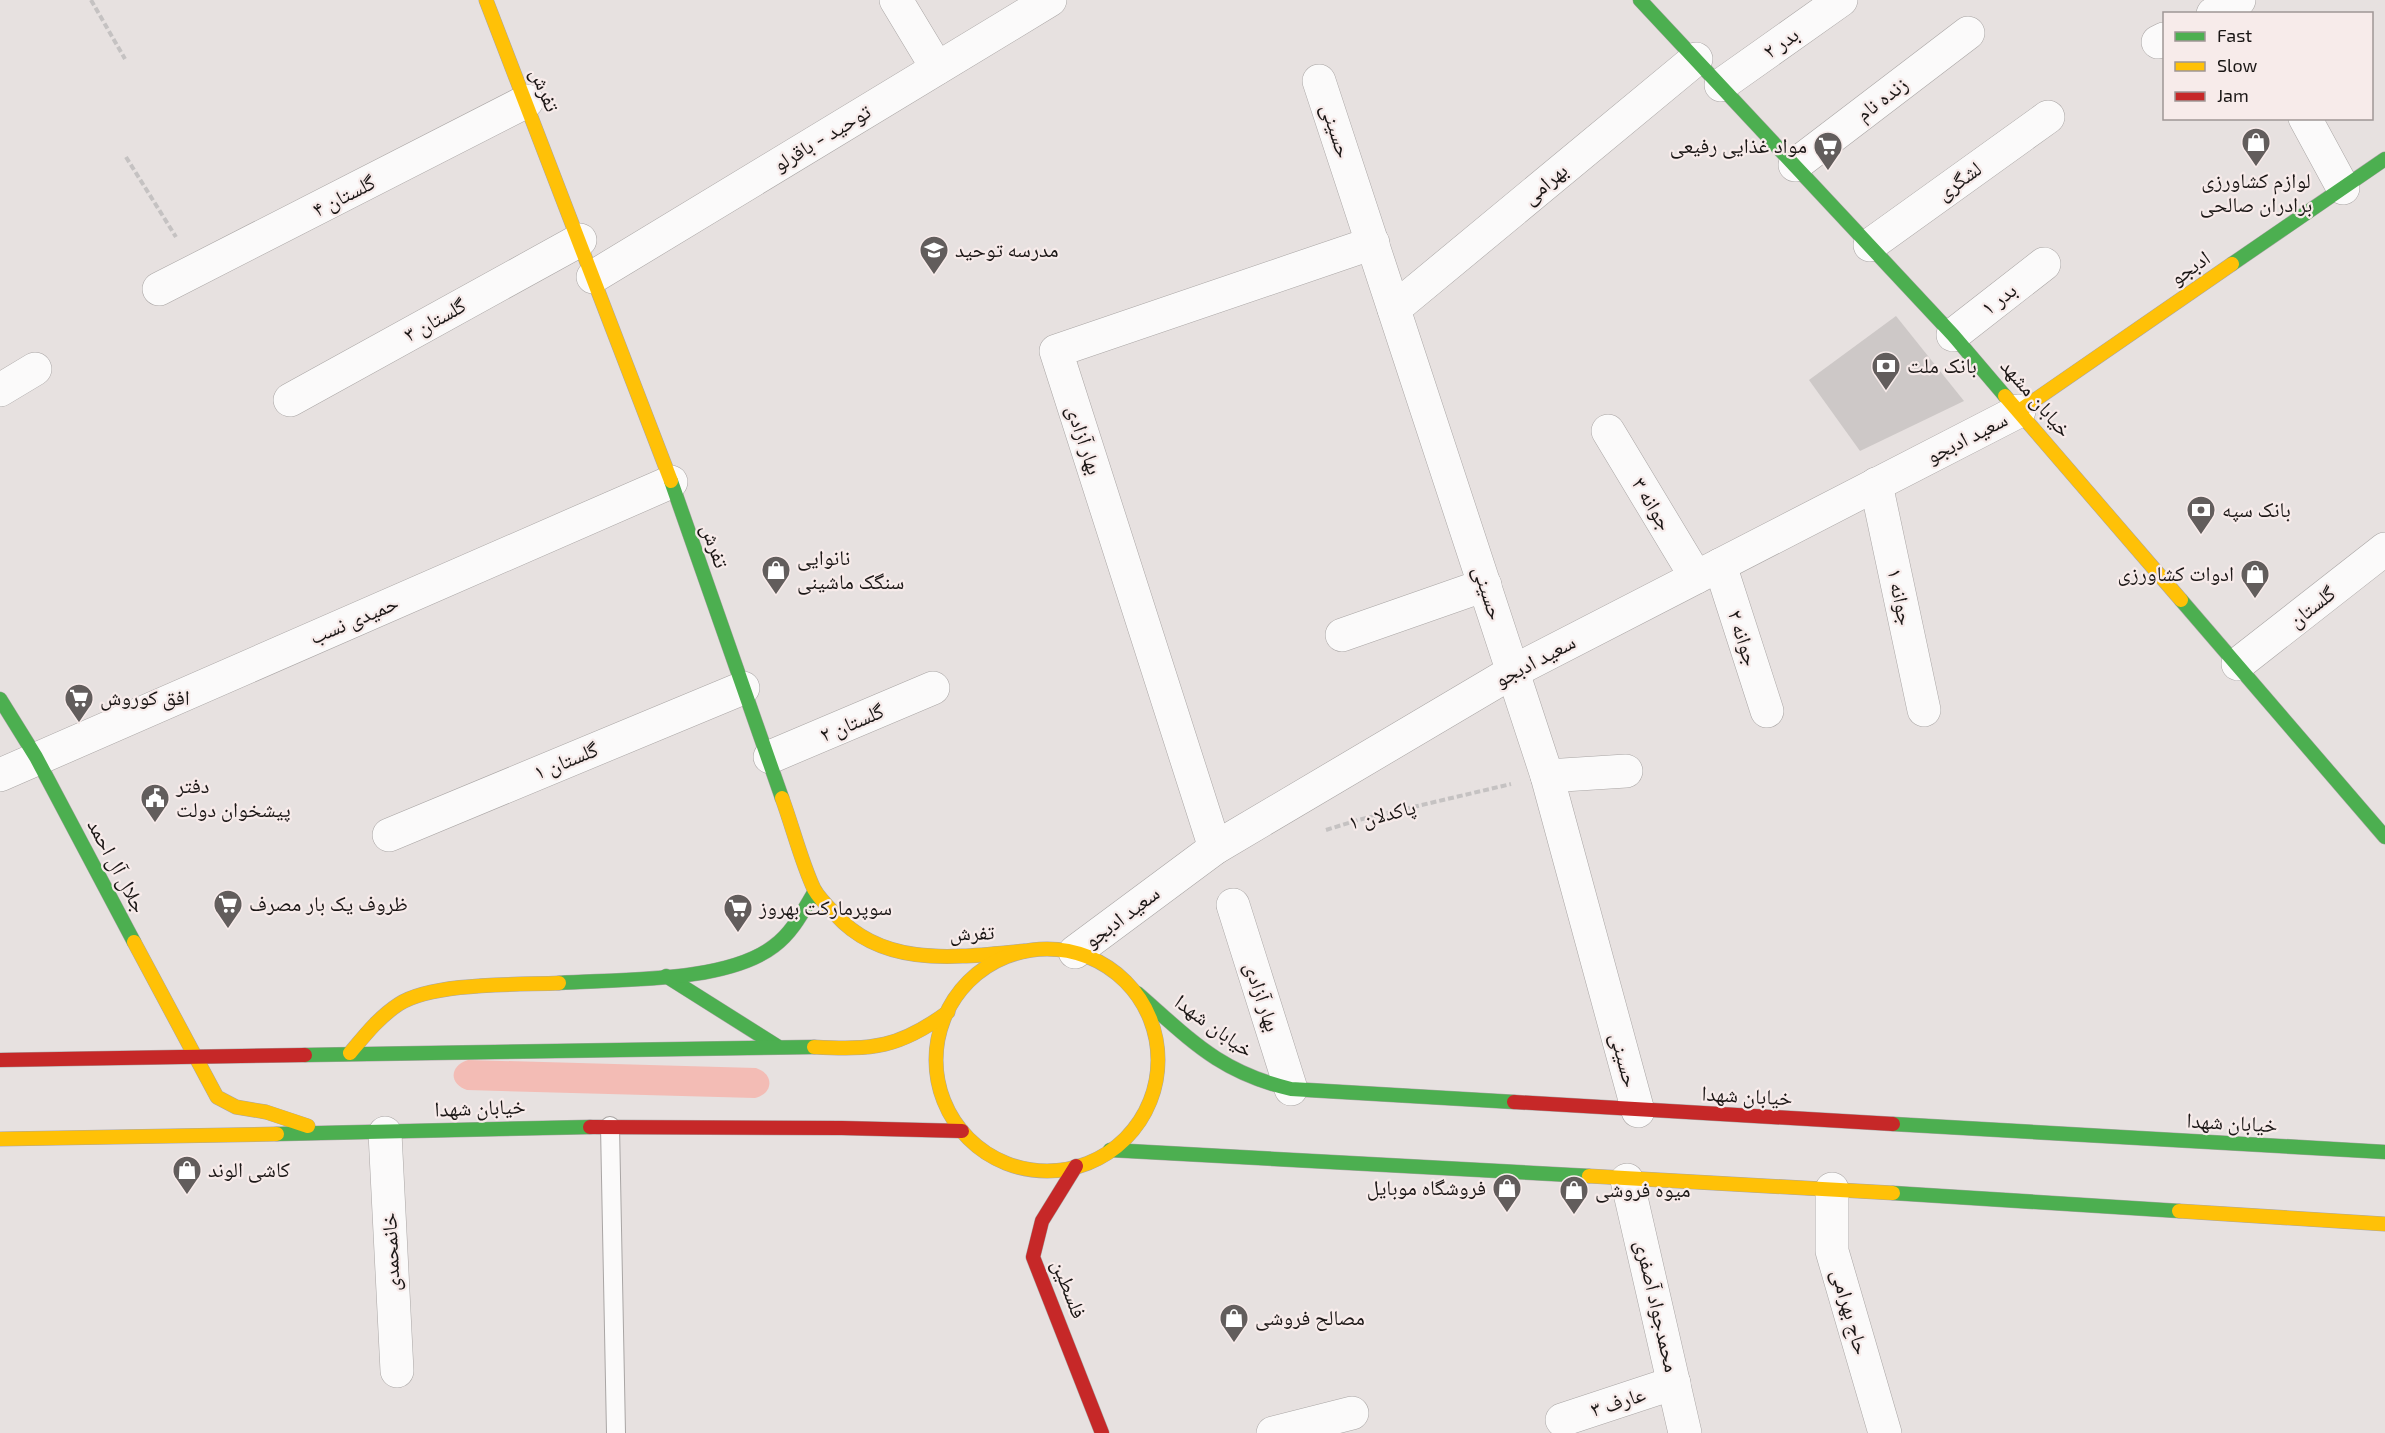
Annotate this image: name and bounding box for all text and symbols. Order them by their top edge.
legend [2163,12,2373,120]
street label: بدر ۲ [1757,21,1803,63]
text: Fast [2217,24,2252,46]
text: Slow [2217,54,2258,76]
street label: تفرش [525,64,566,116]
street label: زنده نام [1850,70,1914,128]
text: Jam [2217,84,2249,106]
street label: توحید - باقرلو [768,98,875,176]
street label: حسینی [1315,100,1358,161]
shop icon: لوازم کشاورزی برادران صالحی [2240,126,2272,168]
supermarket icon: مواد غذایی رفیعی [1812,130,1844,172]
place label: مواد غذایی رفیعی [1670,132,1807,159]
street label: لشگری [1931,155,1986,205]
street label: بهرامی [1516,157,1573,210]
place label: لوازم کشاورزی برادران صالحی [2200,167,2312,218]
street label: گلستان ۴ [308,168,380,222]
school or university icon: مدرسه توحید [918,234,950,276]
place label: مدرسه توحید [955,236,1059,261]
street label: ادبجو [2164,244,2214,290]
street label: بدر ۱ [1975,276,2021,320]
street label: گلستان ۳ [399,291,470,347]
bank icon: بانک ملت [1870,350,1902,392]
place label: بانک ملت [1907,352,1977,378]
street label: خیابان مشهد [1996,353,2078,442]
street label: بهار آزادی [1062,402,1108,478]
street label: سعید ادبجو [1921,406,2011,468]
street label: جوانه ۳ [1628,472,1679,534]
bank icon: بانک سپه [2185,494,2217,536]
place label: بانک سپه [2222,496,2291,522]
street label: تفرش [695,520,736,572]
place label: نانوایی سنگک ماشینی [797,544,904,595]
shop icon: نانوایی سنگک ماشینی [760,554,792,596]
shop icon: ادوات کشاورزی [2239,558,2271,600]
place label: ادوات کشاورزی [2118,560,2234,586]
street label: حسینی [1467,562,1510,623]
street label: جوانه ۱ [1883,566,1920,627]
street label: گلستان [2283,579,2340,633]
street label: حمیدی نسب [305,589,402,649]
street label: جوانه ۲ [1723,606,1765,669]
street label: سعید ادبجو [1490,628,1579,692]
supermarket icon: افق کوروش [63,682,95,724]
place label: افق کوروش [100,684,190,711]
street label: گلستان ۲ [816,697,888,747]
street label: گلستان ۱ [530,735,602,785]
place label: دفتر پیشخوان دولت [175,772,291,822]
public building icon: دفتر پیشخوان دولت [139,782,171,824]
street label: پاکدلان ۱ [1345,793,1418,835]
street label: جلال آل احمد [82,814,153,917]
street label: سعید ادبجو [1078,879,1164,953]
supermarket icon: ظروف یک بار مصرف [212,888,244,930]
place label: ظروف یک بار مصرف [249,890,408,916]
supermarket icon: سوپرمارکت بهروز [722,892,754,934]
place label: سوپرمارکت بهروز [758,894,892,920]
street label: تفرش [949,918,995,947]
street label: بهار آزادی [1240,959,1286,1035]
street label: خیابان شهدا [1170,988,1259,1062]
street label: حسینی [1604,1030,1645,1090]
street label: خیابان شهدا [1701,1080,1793,1110]
street label: خیابان شهدا [434,1092,526,1122]
street label: خیابان شهدا [2186,1107,2278,1137]
shop icon: کاشی الوند [171,1154,203,1196]
place label: کاشی الوند [208,1156,290,1183]
shop icon: فروشگاه موبایل [1491,1172,1523,1214]
place label: فروشگاه موبایل [1367,1174,1486,1201]
shop icon: میوه فروشی [1558,1174,1590,1216]
place label: میوه فروشی [1595,1176,1691,1203]
street label: خانمحمدی [375,1212,405,1292]
street label: محمدجواد آصفری [1630,1237,1686,1374]
street label: فلسطین [1046,1256,1093,1322]
street label: حاج بهرامی [1825,1266,1876,1358]
shop icon: مصالح فروشی [1218,1302,1250,1344]
place label: مصالح فروشی [1255,1304,1365,1331]
street label: عارف ۳ [1587,1380,1648,1421]

